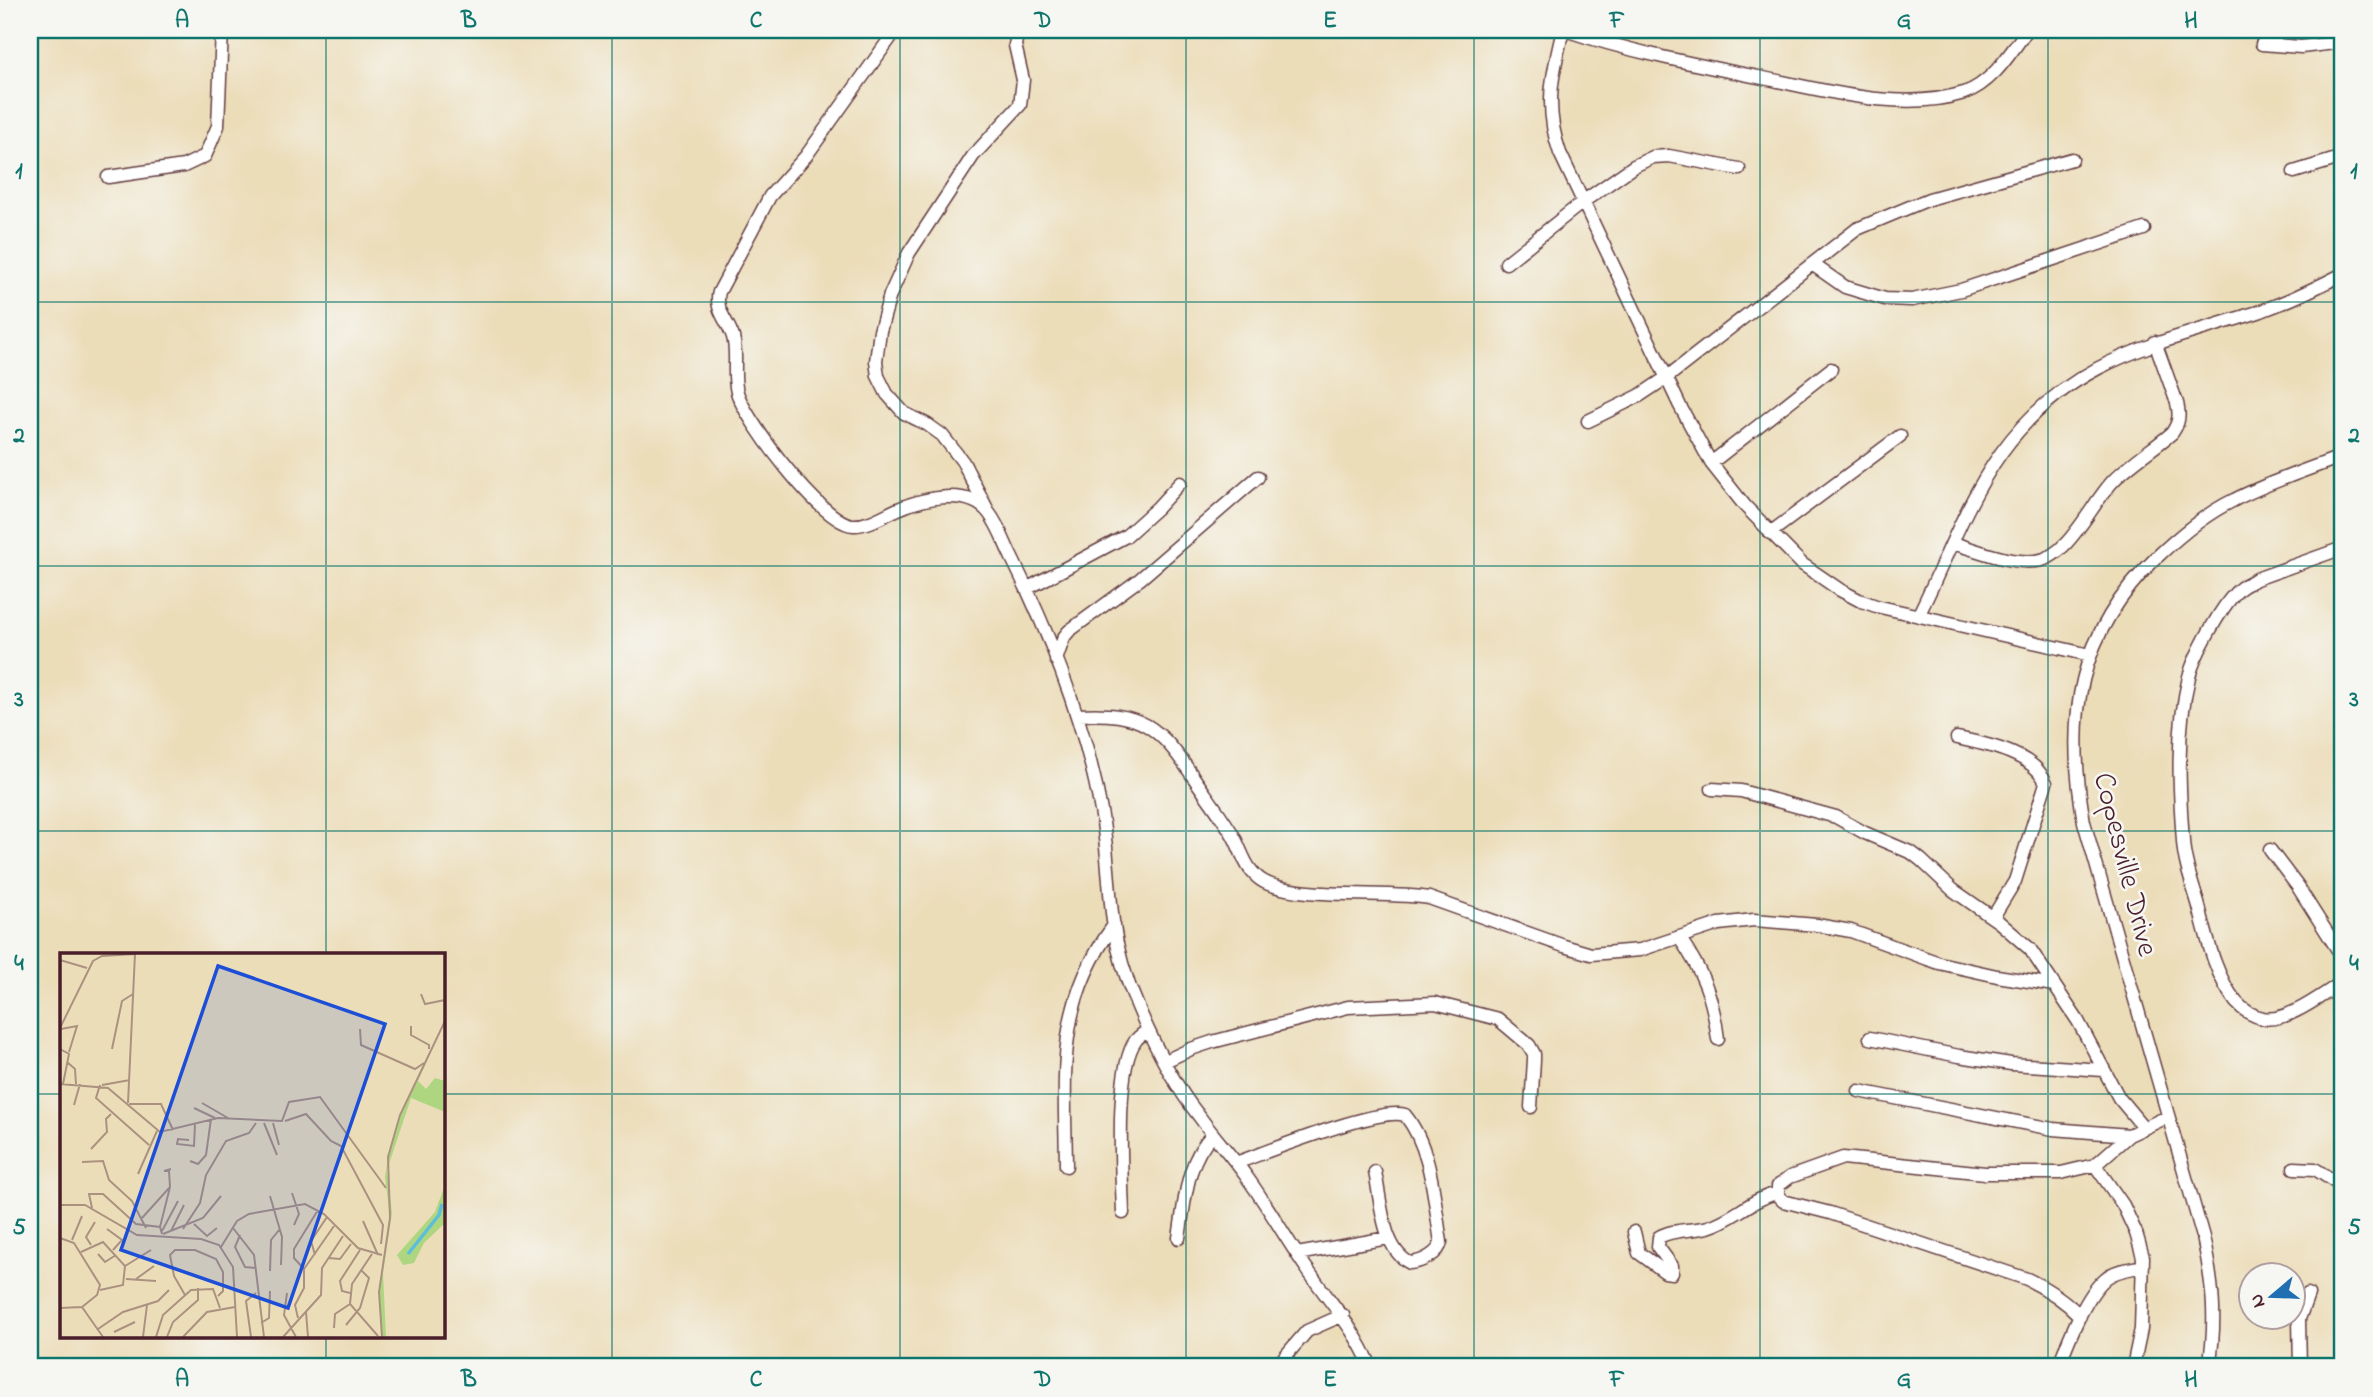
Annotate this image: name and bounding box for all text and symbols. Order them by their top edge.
text: A [175,5,189,38]
text: B [460,5,477,38]
text: C [750,5,763,38]
text: D [1034,5,1051,38]
text: E [1323,5,1337,38]
text: F [1609,5,1625,38]
text: G [1897,5,1911,38]
text: H [2184,5,2198,38]
text: 1 [15,156,23,189]
text: 1 [2350,156,2358,189]
text: 2 [12,420,25,453]
text: 2 [2347,420,2360,453]
text: 3 [13,684,24,717]
text: 3 [2348,684,2359,717]
street label: Copesville Drive [2080,768,2168,962]
text: 4 [14,948,24,981]
text: 4 [2349,948,2359,981]
inset map [60,953,444,1338]
text: 5 [12,1212,26,1245]
text: 5 [2347,1212,2361,1245]
north arrow [2236,1260,2306,1330]
text: N [2243,1290,2273,1311]
text: A [175,1364,189,1397]
text: B [460,1364,477,1397]
text: C [750,1364,763,1397]
text: D [1034,1364,1051,1397]
text: E [1323,1364,1337,1397]
text: F [1609,1364,1625,1397]
text: G [1897,1364,1911,1397]
text: H [2184,1364,2198,1397]

